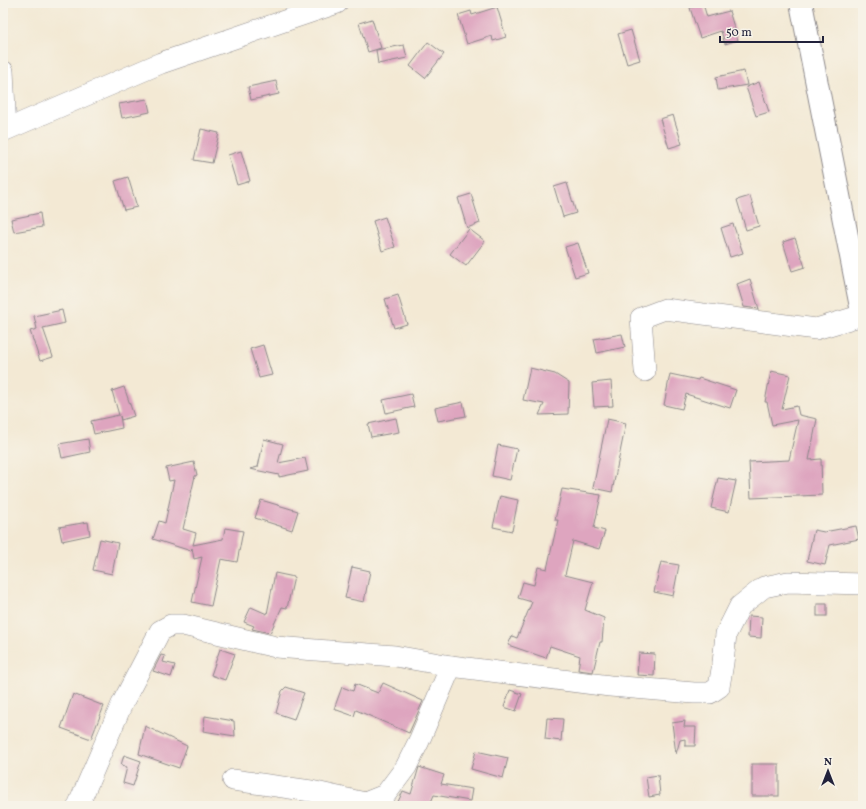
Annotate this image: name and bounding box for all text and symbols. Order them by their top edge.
scale bar [720,18,823,44]
text: 50 m [726,25,752,41]
north arrow [808,751,848,791]
text: N [824,755,832,770]

